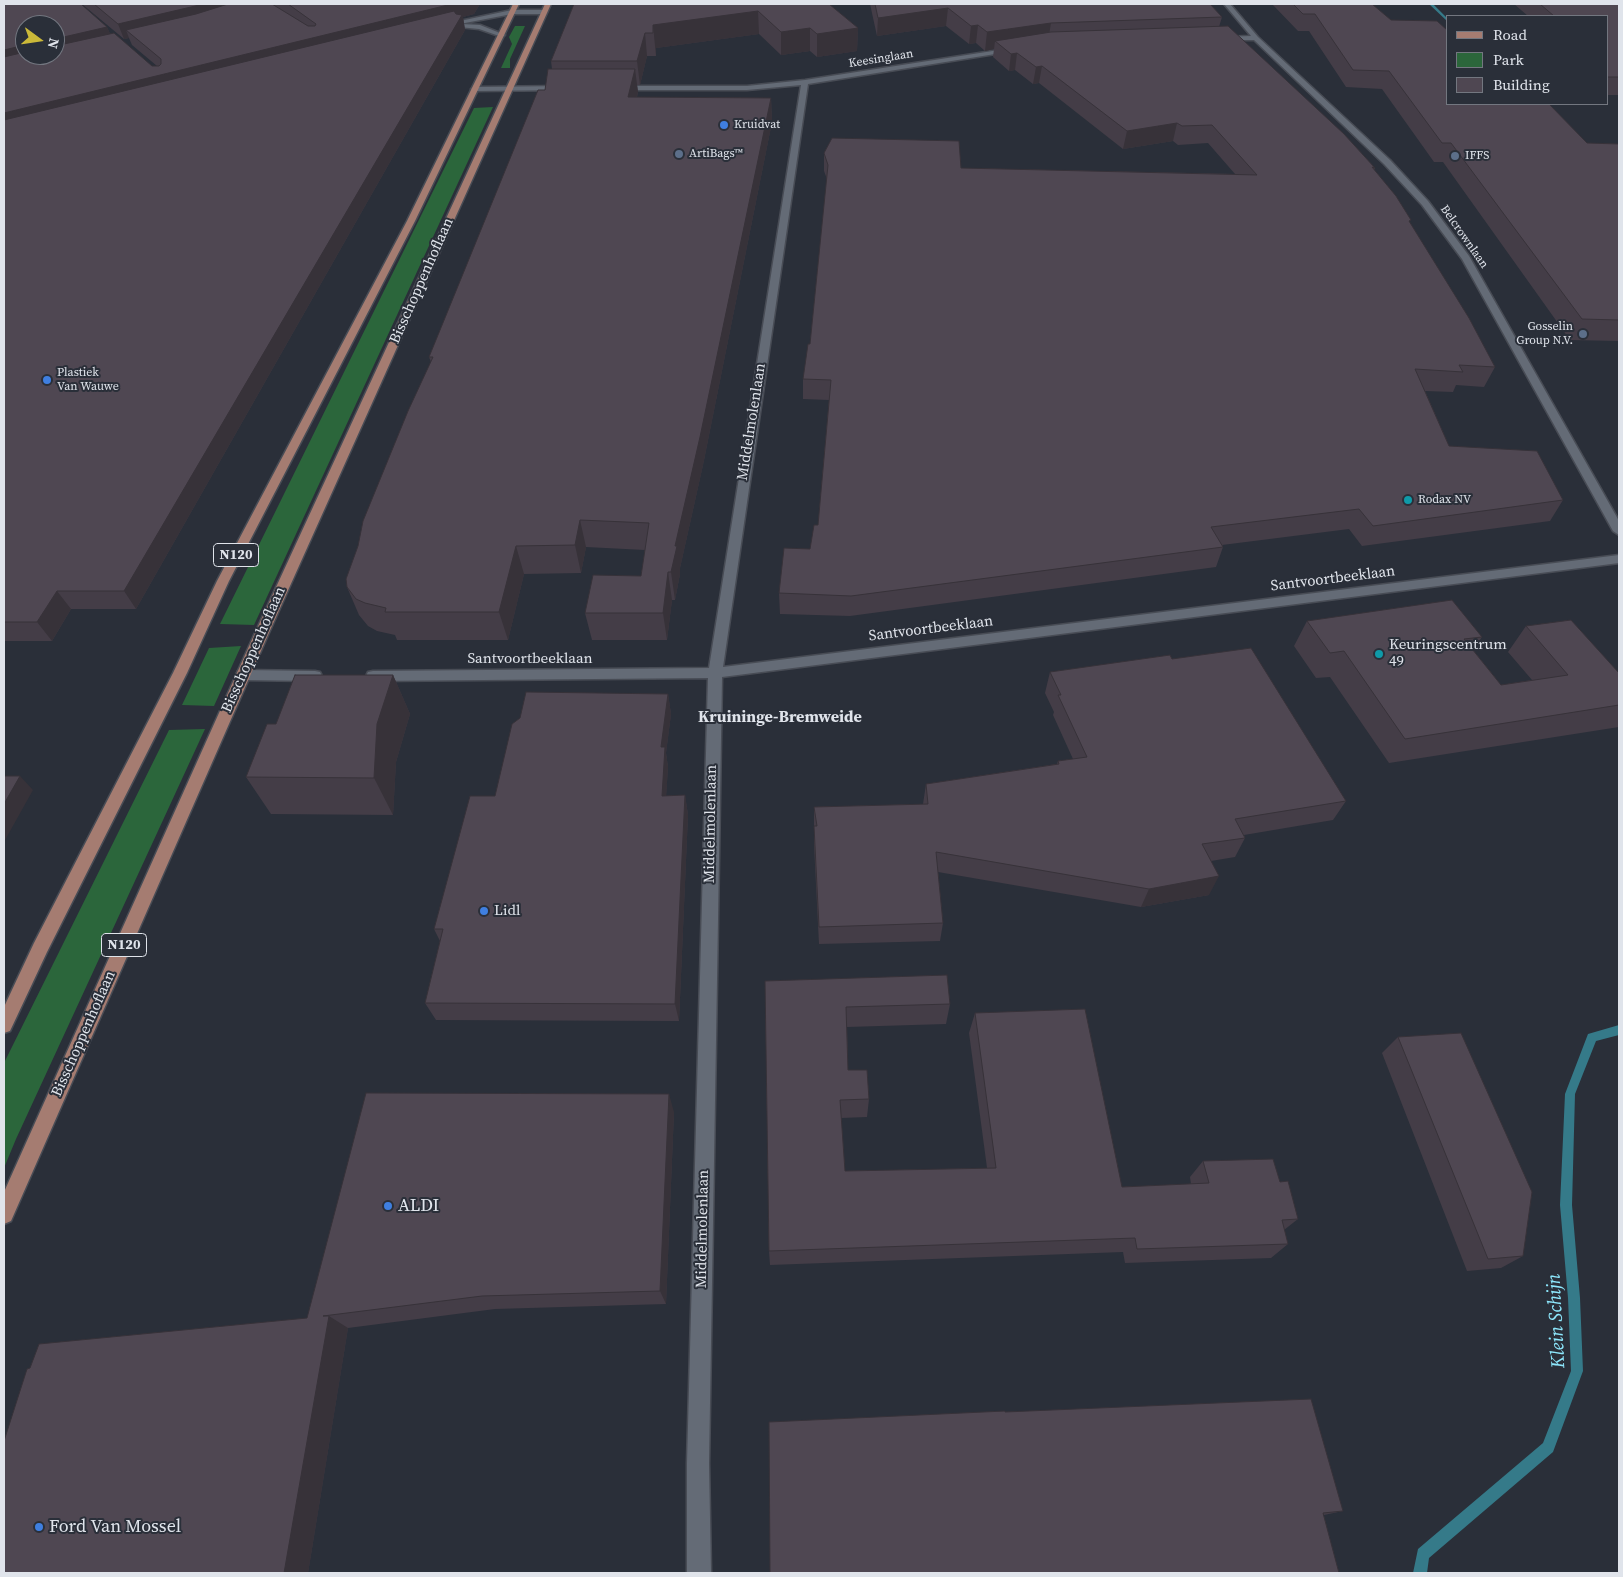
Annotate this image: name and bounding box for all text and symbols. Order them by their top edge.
north arrow [15,15,65,65]
legend [1446,15,1608,105]
text: Road [1493,24,1527,45]
text: N [43,36,65,51]
street label: Keesinglaan [848,47,914,71]
text: Park [1493,49,1524,70]
text: Building [1493,74,1550,95]
place label: Kruidvat [734,118,780,132]
marker: Kruidvat [718,119,730,131]
place label: ArtiBags™ [689,147,743,161]
marker: ArtiBags™ [673,148,685,160]
place label: IFFS [1465,149,1489,163]
marker: IFFS [1449,150,1461,162]
street label: Belcrownlaan [1437,203,1491,271]
street label: Bisschoppenhoflaan [386,215,458,347]
place label: Gosselin Group N.V. [1516,320,1573,348]
marker: Gosselin Group N.V. [1577,328,1589,340]
street label: Middelmolenlaan [734,362,770,482]
place label: Plastiek Van Wauwe [57,366,119,394]
marker: Plastiek Van Wauwe [41,374,53,386]
place label: Rodax NV [1418,493,1471,507]
marker: Rodax NV [1402,494,1414,506]
road number: N120 [214,544,258,566]
street label: Santvoortbeeklaan [1270,562,1396,596]
street label: Bisschoppenhoflaan [218,584,290,716]
street label: Santvoortbeeklaan [868,612,994,646]
place label: Keuringscentrum 49 [1389,636,1507,671]
marker: Keuringscentrum 49 [1373,648,1385,660]
street label: Santvoortbeeklaan [467,650,593,668]
district label: Kruininge-Bremweide [698,708,862,728]
street label: Middelmolenlaan [701,765,721,883]
place label: Lidl [494,902,520,920]
marker: Lidl [478,905,490,917]
road number: N120 [102,934,146,956]
street label: Bisschoppenhoflaan [48,968,120,1100]
street label: Middelmolenlaan [693,1170,713,1288]
place label: ALDI [398,1195,439,1217]
marker: ALDI [382,1200,394,1212]
water label: Klein Schijn [1543,1273,1571,1369]
place label: Ford Van Mossel [49,1516,181,1538]
marker: Ford Van Mossel [33,1521,45,1533]

